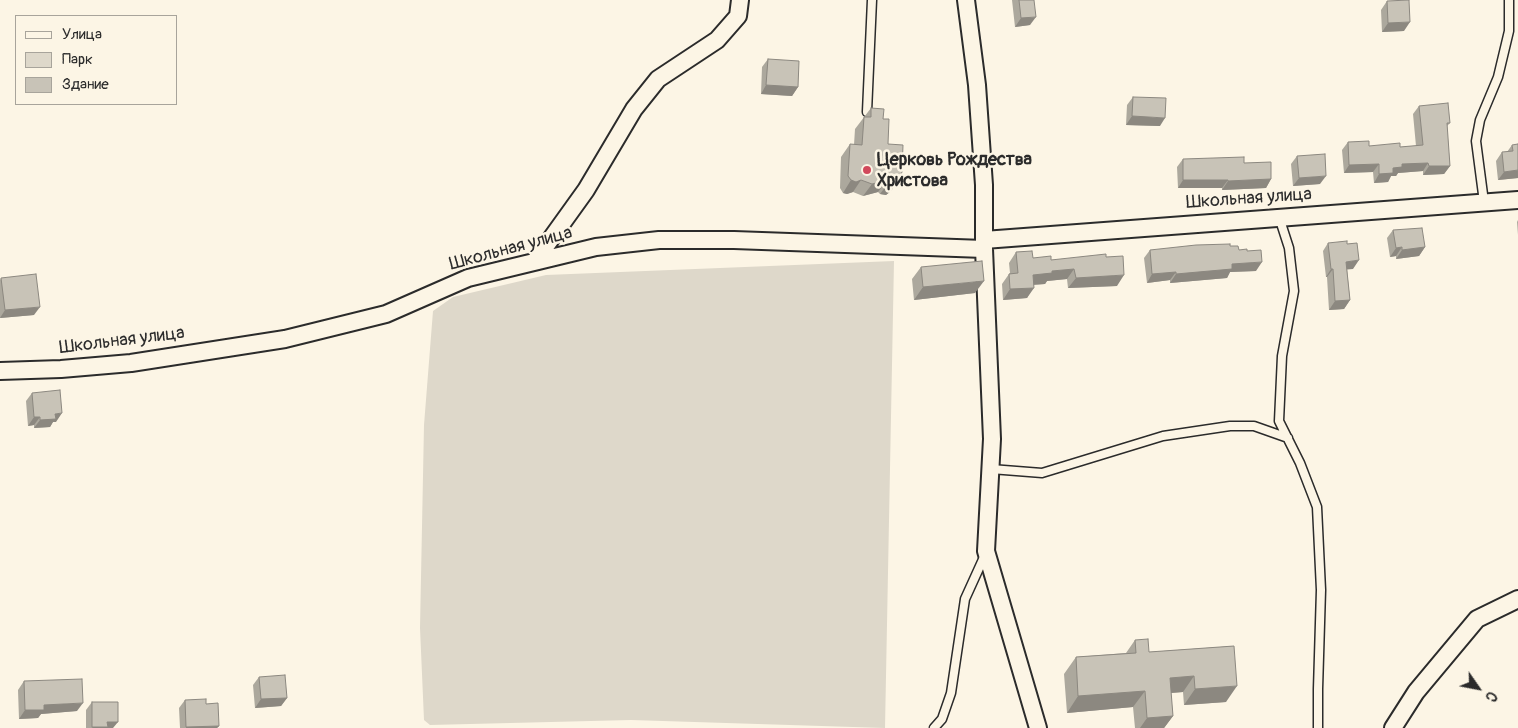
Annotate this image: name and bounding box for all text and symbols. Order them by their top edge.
legend [15,15,178,105]
text: Улица [62,25,102,44]
text: Парк [62,50,93,69]
text: Здание [62,75,109,94]
place label: Церковь Рождества Христова [877,149,1032,192]
marker: Церковь Рождества Христова [861,164,873,176]
street label: Школьная улица [1185,184,1313,214]
street label: Школьная улица [447,222,575,276]
street label: Школьная улица [58,323,186,359]
north arrow [1453,663,1503,713]
text: С [1482,688,1500,705]

